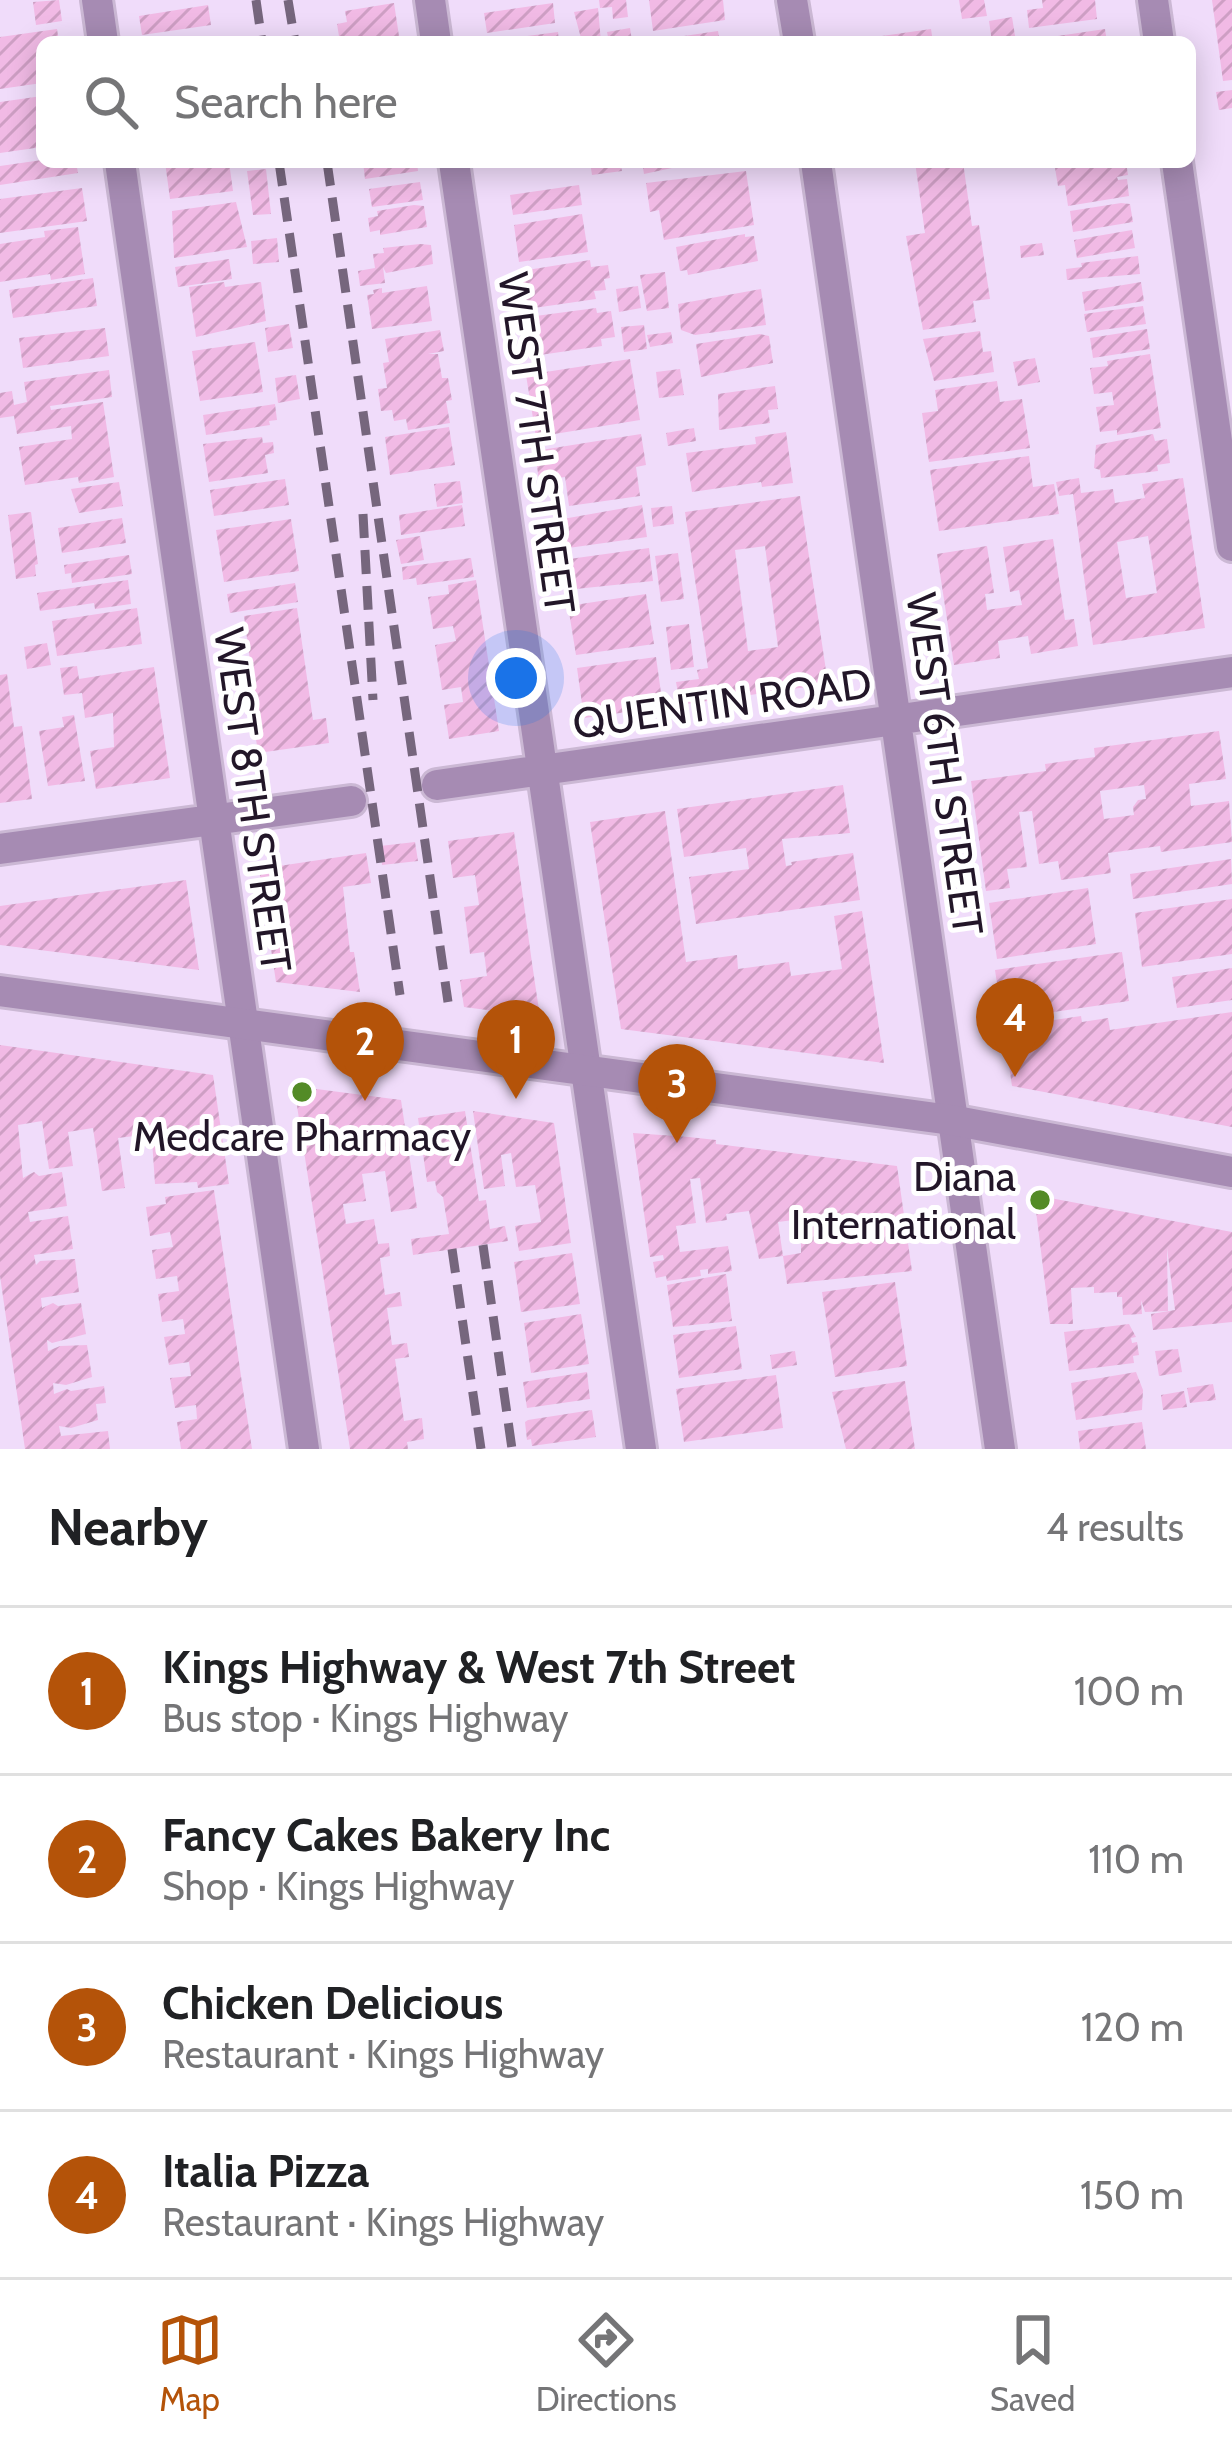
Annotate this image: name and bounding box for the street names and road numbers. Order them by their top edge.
street label: WEST 7TH STREET [487,269,587,617]
street label: WEST 6TH STREET [895,590,995,938]
street label: WEST 8TH STREET [203,625,303,975]
street label: QUENTIN ROAD [569,656,875,750]

